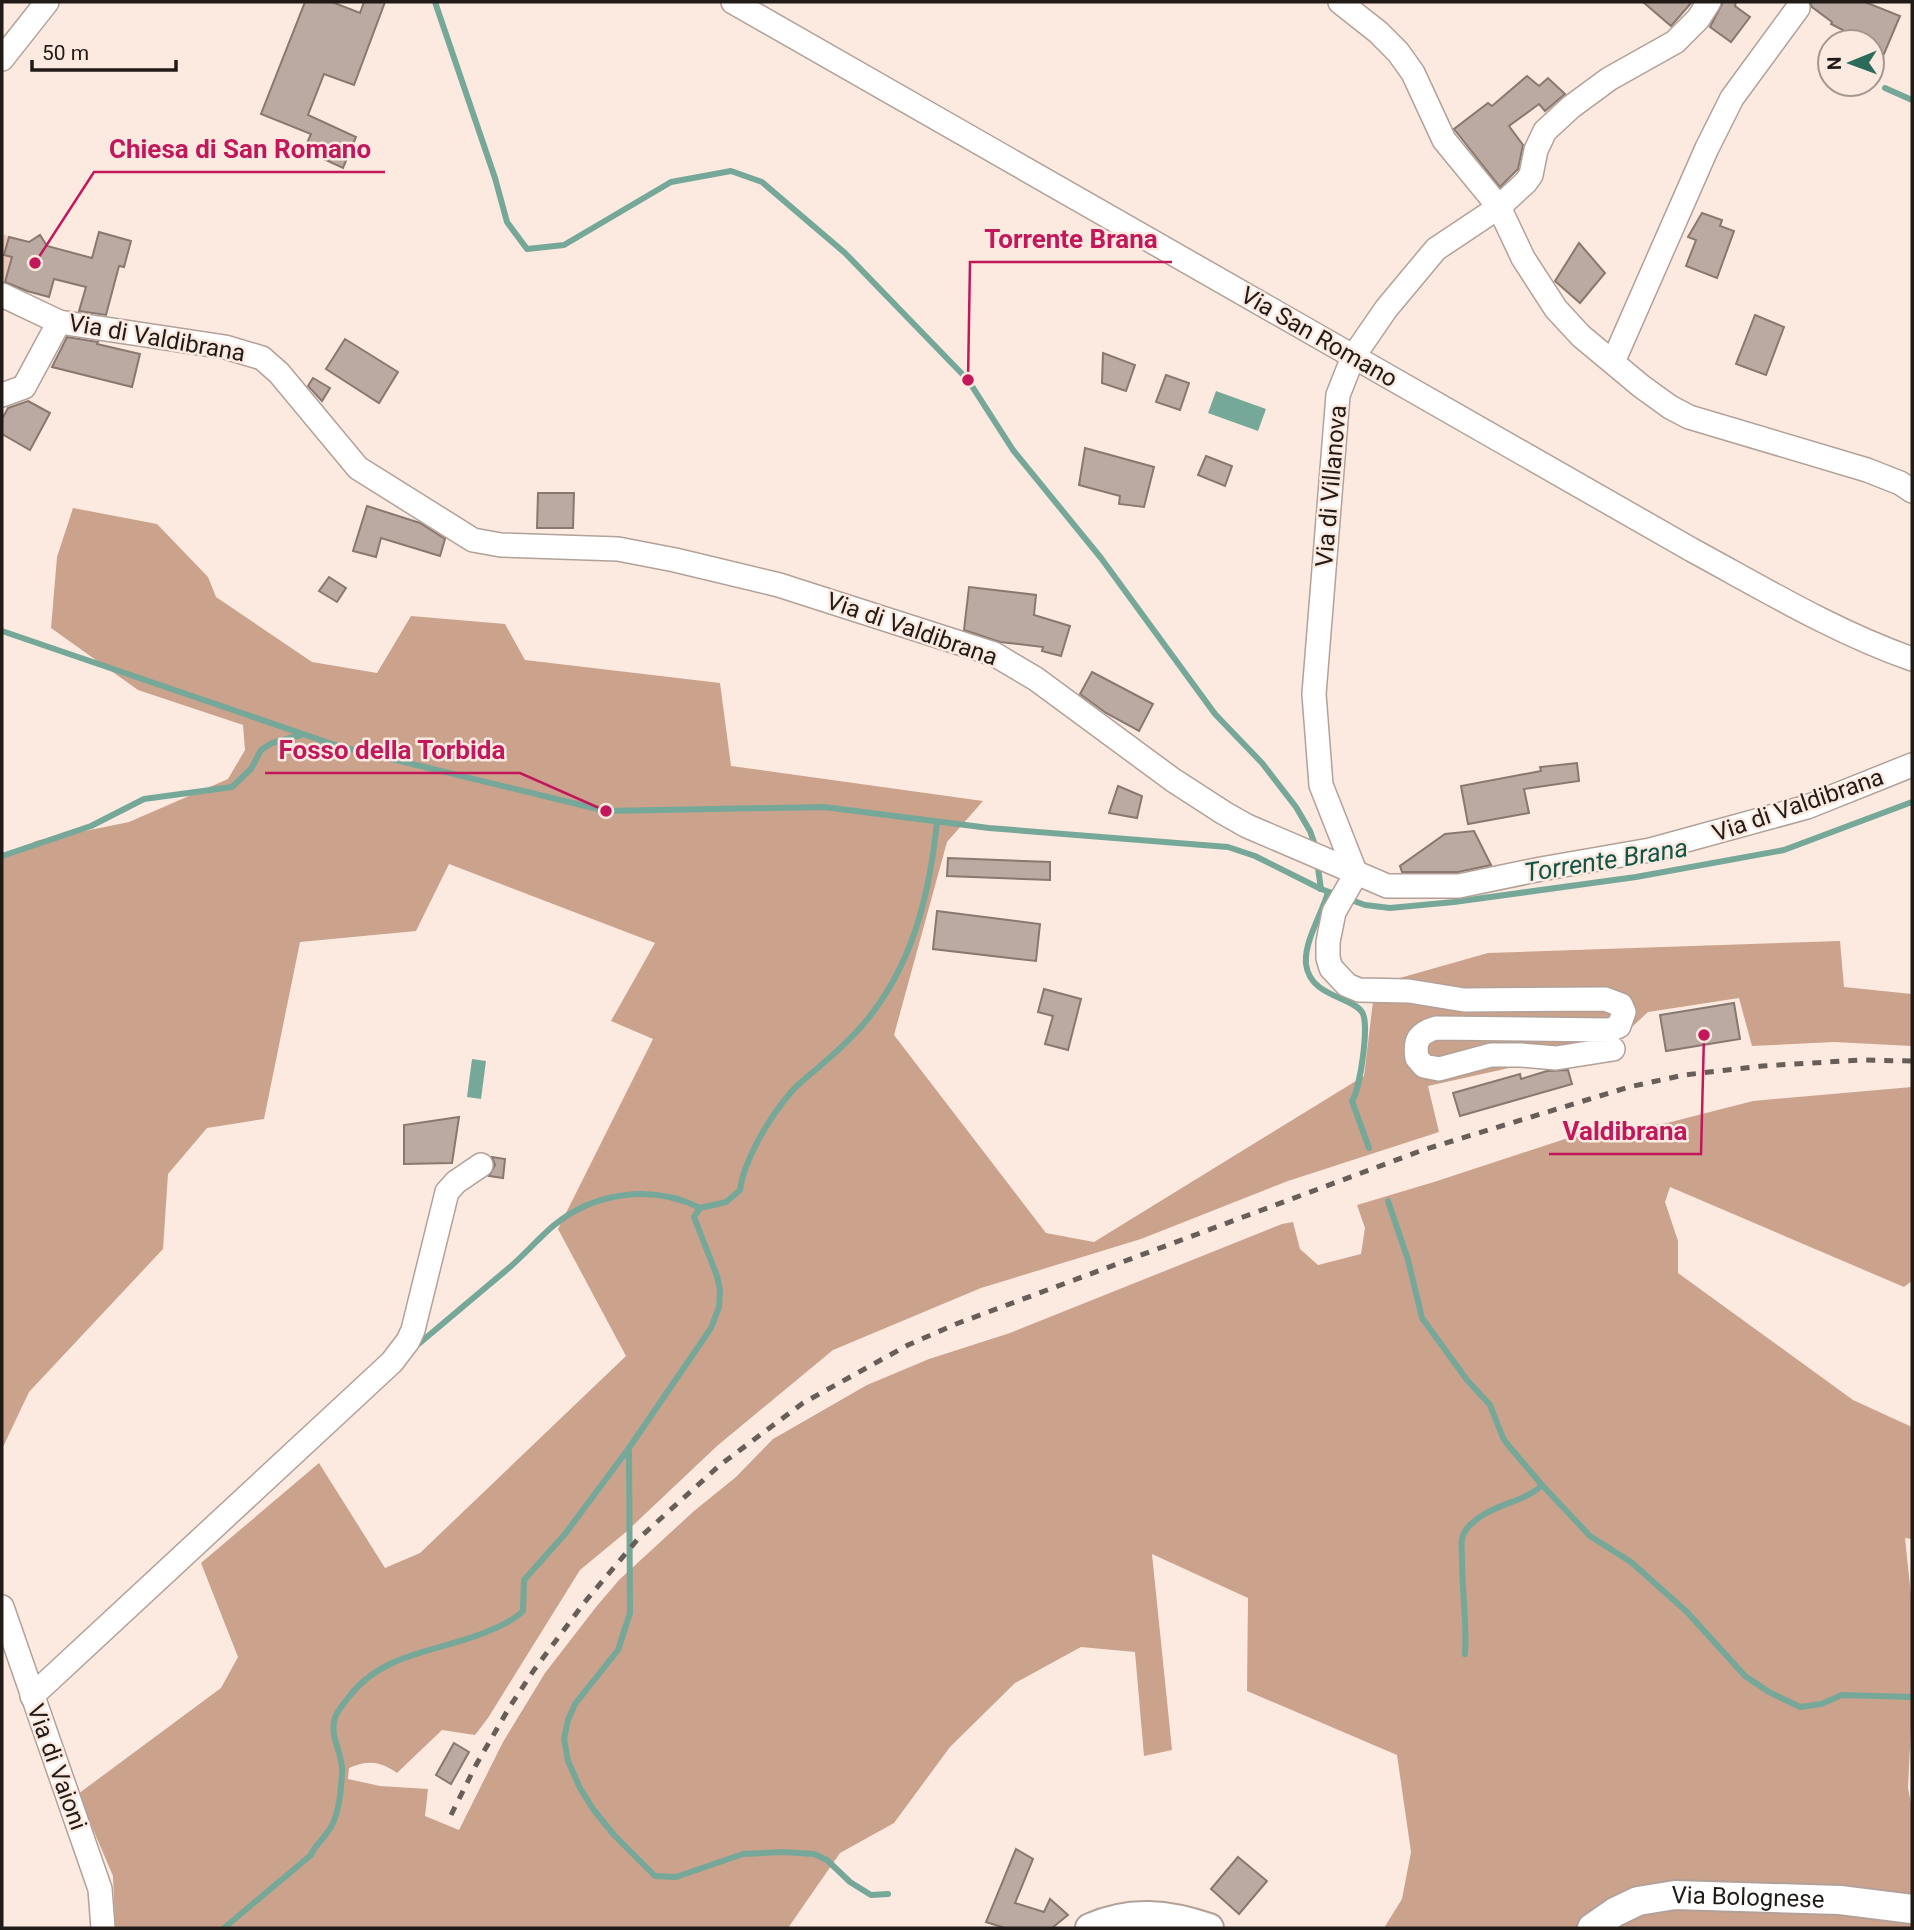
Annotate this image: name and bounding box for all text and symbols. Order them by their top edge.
scale bar [32,28,175,72]
north arrow [1816,28,1886,98]
text: 50 m [42,41,89,65]
text: N [1823,56,1846,70]
callout: Chiesa di San Romano [94,125,385,172]
text: Chiesa di San Romano [109,134,371,164]
callout: Torrente Brana [970,215,1172,262]
text: Torrente Brana [984,224,1158,254]
street label: Via San Romano [1236,281,1402,393]
street label: Via di Valdibrana [66,309,248,367]
street label: Via di Villanova [1310,404,1352,568]
street label: Via di Valdibrana [823,587,1001,671]
callout: Fosso della Torbida [265,726,520,773]
text: Fosso della Torbida [279,735,505,765]
street label: Via di Valdibrana [1709,763,1887,847]
water label: Torrente Brana [1522,832,1690,888]
callout: Valdibrana [1549,1107,1701,1154]
text: Valdibrana [1563,1116,1688,1146]
street label: Via di Vaioni [21,1700,93,1834]
street label: Via Bolognese [1671,1881,1825,1914]

